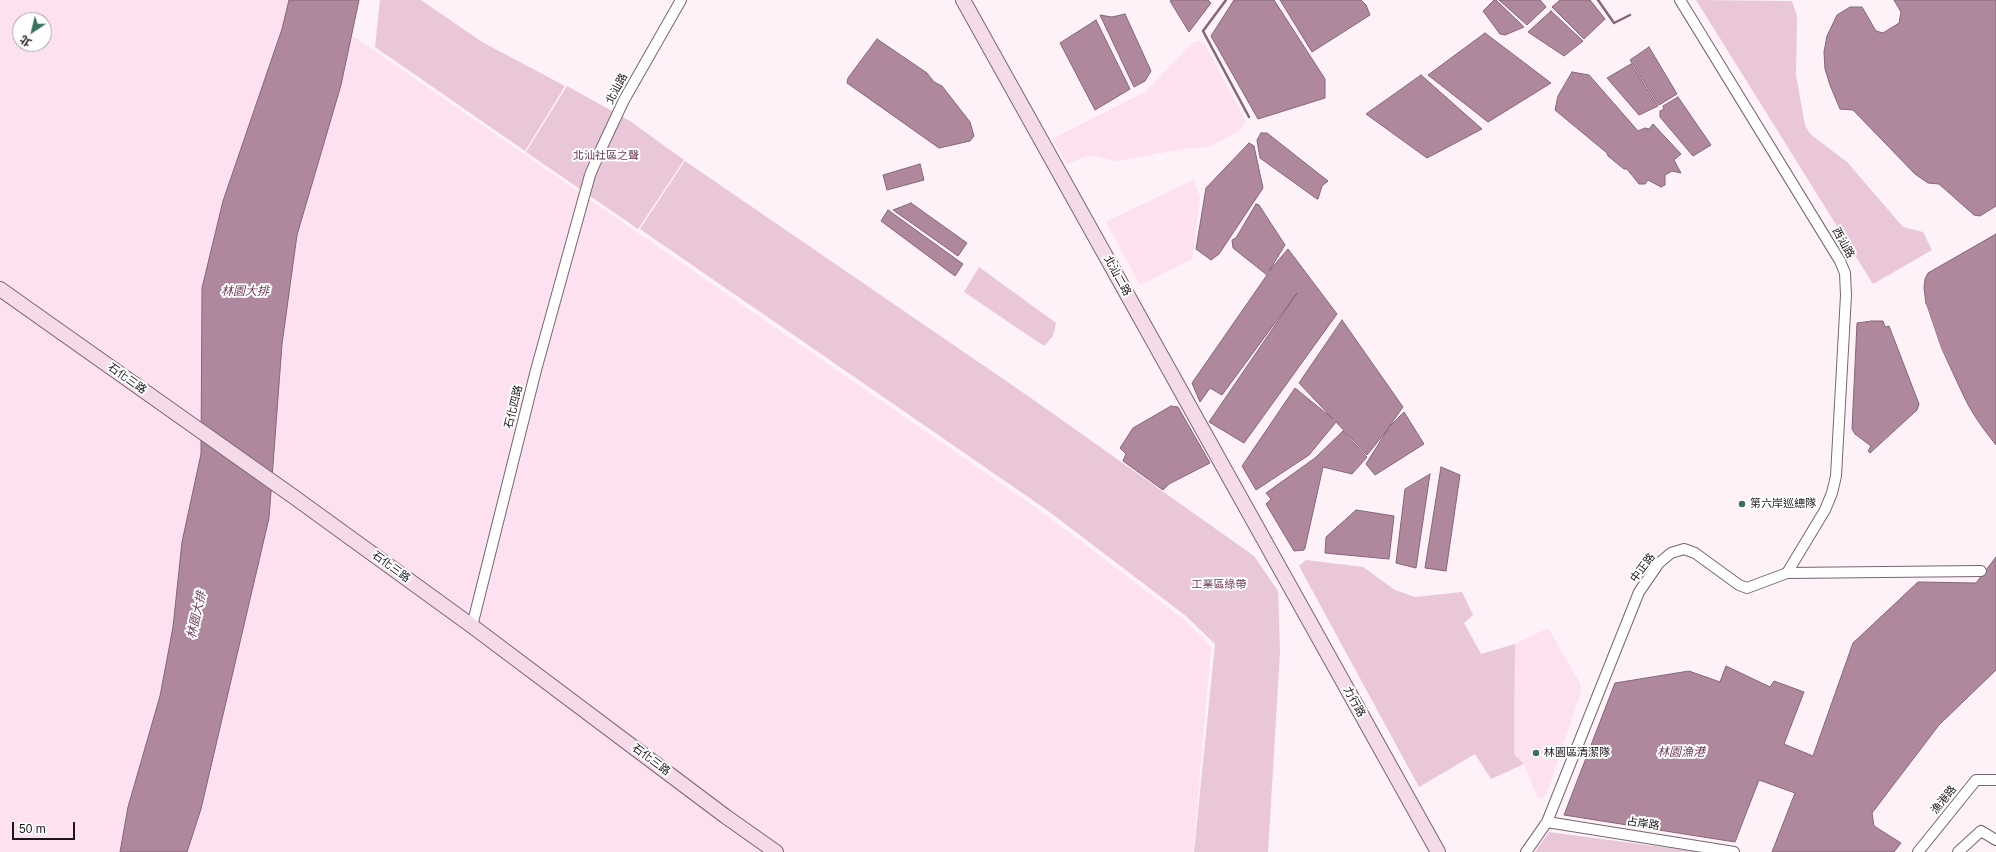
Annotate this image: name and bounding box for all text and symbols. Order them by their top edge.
north arrow [12,12,52,52]
text: 北 [18,33,34,49]
street label: 北汕路 [603,71,631,107]
park label: 北汕社區之聲 [573,149,639,163]
street label: 西汕路 [1829,225,1857,261]
street label: 北汕二路 [1101,254,1133,298]
water label: 林園大排 [221,285,269,299]
street label: 石化三路 [105,361,149,397]
street label: 石化四路 [502,384,526,430]
place label: 第六岸巡總隊 [1750,497,1816,511]
marker: 第六岸巡總隊 [1737,499,1747,509]
street label: 石化三路 [369,549,413,585]
street label: 中正路 [1628,551,1658,585]
park label: 工業區綠帶 [1192,578,1246,592]
water label: 林園大排 [185,590,209,640]
street label: 力行路 [1340,684,1368,720]
street label: 石化三路 [629,741,673,779]
place label: 林園區清潔隊 [1544,746,1610,760]
water label: 林園漁港 [1657,746,1705,760]
marker: 林園區清潔隊 [1531,748,1541,758]
street label: 漁港路 [1928,783,1960,817]
scale bar [14,814,77,840]
street label: 占岸路 [1626,815,1660,833]
text: 50 m [19,822,46,836]

